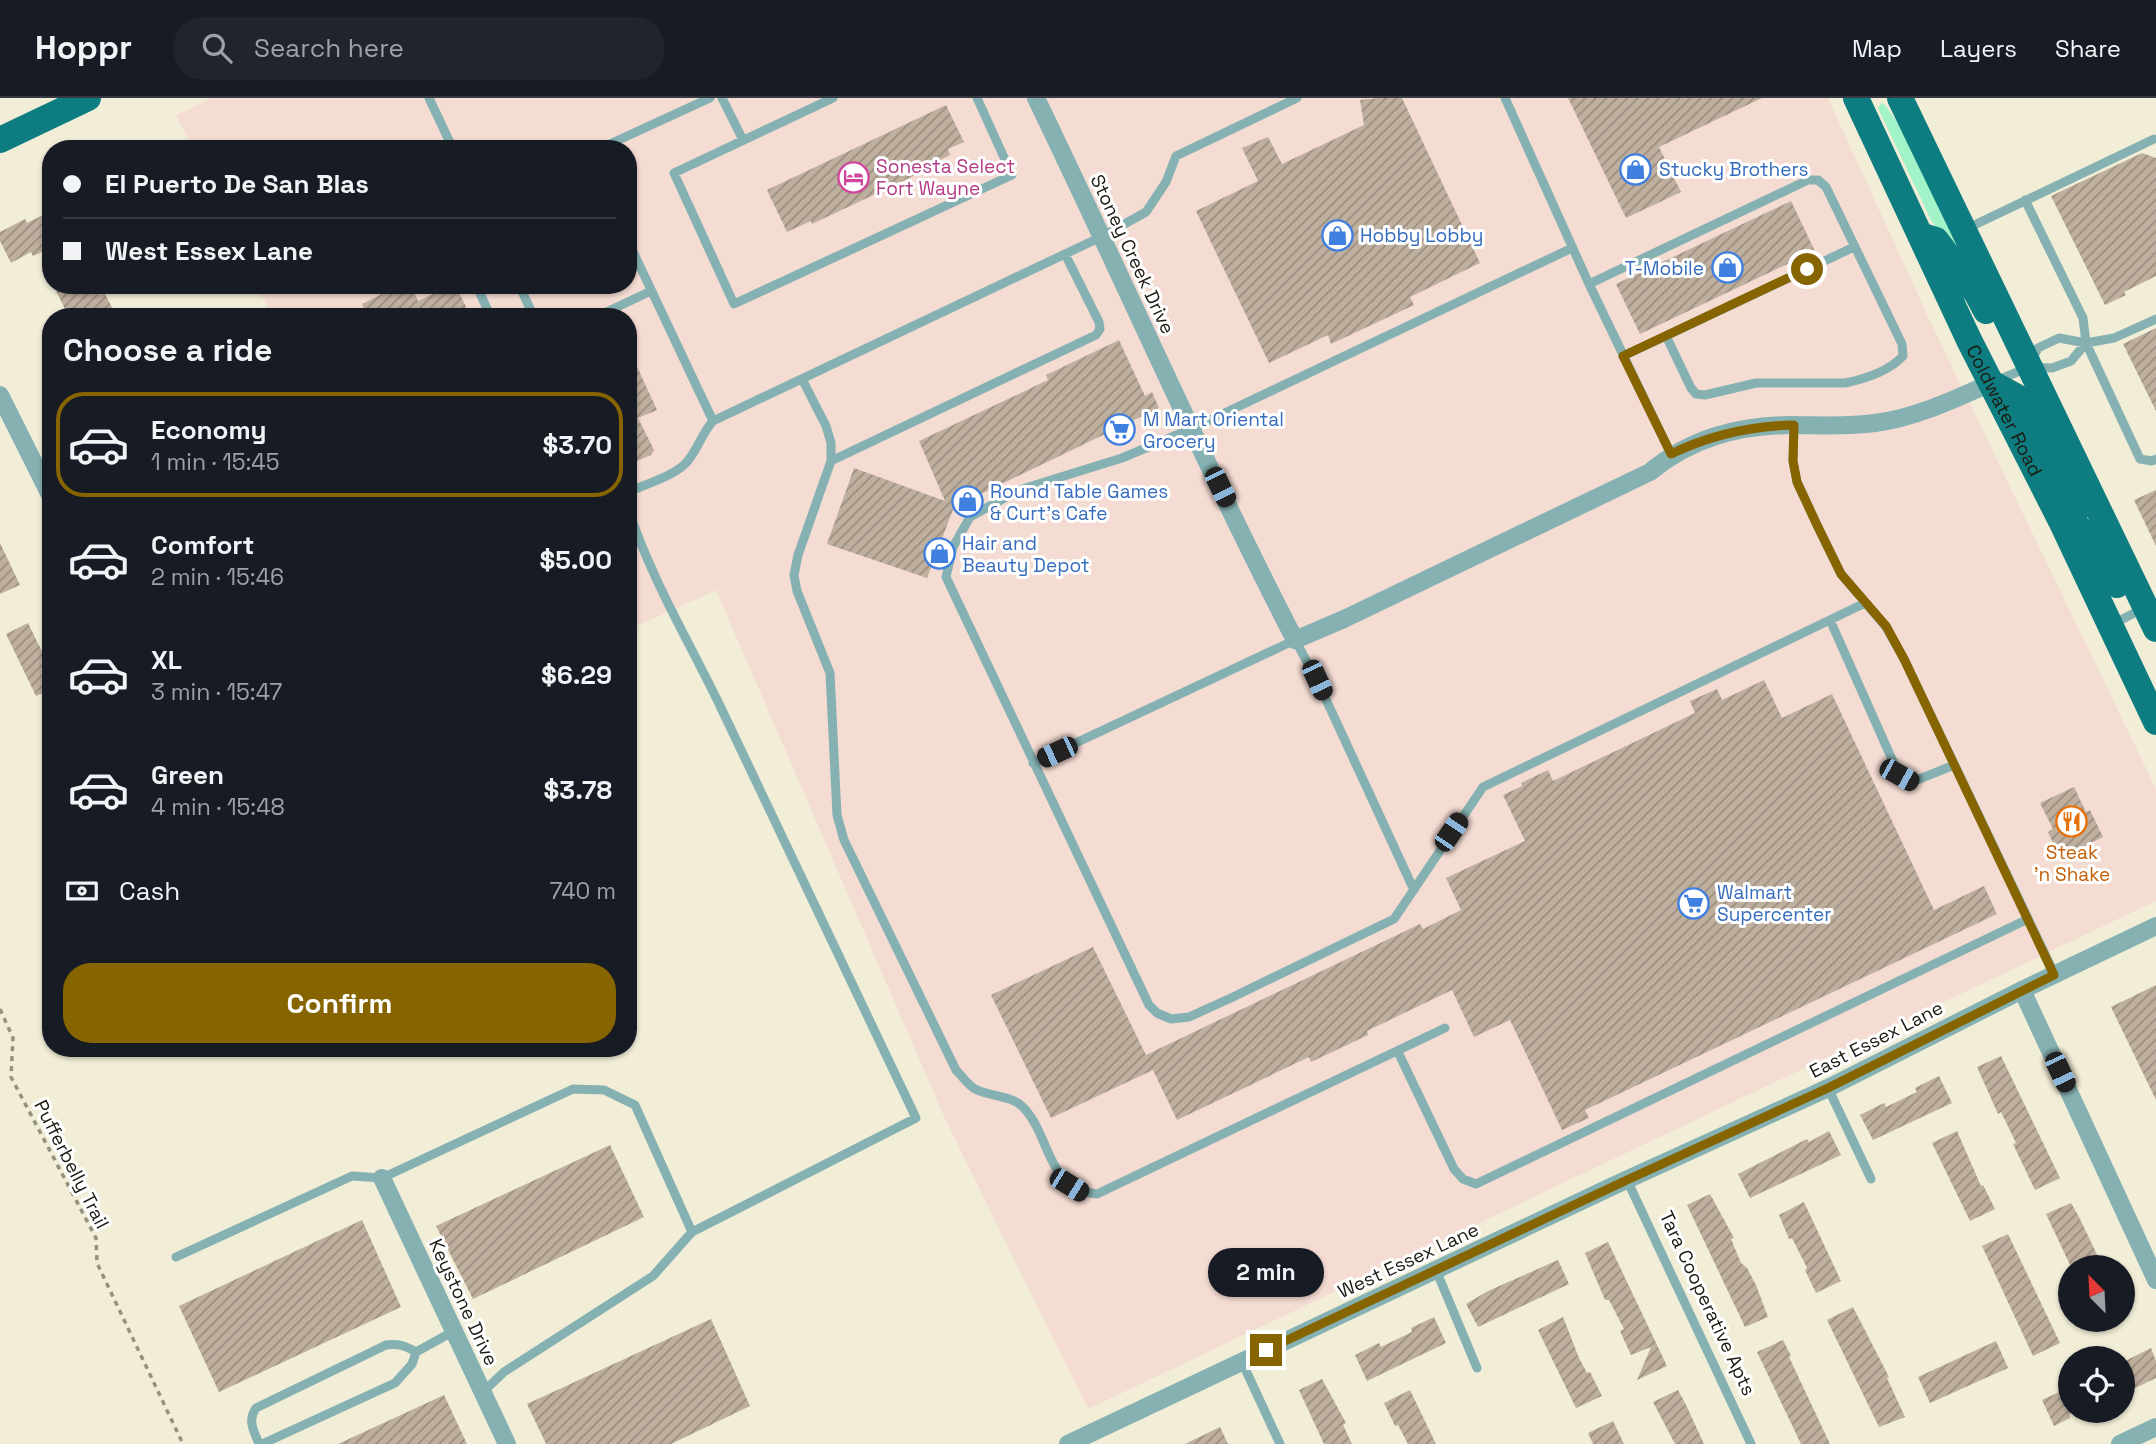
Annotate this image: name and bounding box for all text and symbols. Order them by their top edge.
search box [174,17,664,80]
text: Hoppr [35,27,132,69]
icon: search [198,29,236,67]
text: Search here [254,31,404,65]
text: Map [1852,33,1902,64]
text: Layers [1940,33,2017,64]
text: Share [2055,33,2121,64]
shop icon: Stucky Brothers [1619,152,1653,186]
place label: Sonesta Select Fort Wayne [876,154,1015,201]
place label: Stucky Brothers [1659,157,1809,182]
hotel icon: Sonesta Select Fort Wayne [836,160,870,194]
text: El Puerto De San Blas [105,167,369,201]
street label: Stoney Creek Drive [1085,170,1181,338]
shop icon: Hobby Lobby [1320,218,1354,252]
place label: Hobby Lobby [1360,223,1483,248]
text: West Essex Lane [105,234,313,268]
shop icon: T-Mobile [1710,251,1744,285]
route start [1791,253,1823,285]
place label: T-Mobile [1625,256,1704,281]
text: Choose a ride [63,330,273,370]
street label: Coldwater Road [1960,340,2048,481]
place label: M Mart Oriental Grocery [1143,407,1284,454]
icon: car [67,413,130,476]
text: Economy [151,413,267,447]
supermarket icon: M Mart Oriental Grocery [1103,413,1137,447]
text: $3.70 [542,428,612,462]
text: 1 min · 15:45 [151,447,280,477]
car [1202,464,1239,510]
place label: Round Table Games & Curt's Cafe [990,479,1168,526]
shop icon: Round Table Games & Curt's Cafe [950,485,984,519]
icon: car [67,528,130,591]
text: Comfort [151,528,254,562]
place label: Hair and Beauty Depot [962,531,1090,578]
shop icon: Hair and Beauty Depot [922,537,956,571]
text: $5.00 [540,543,612,577]
text: 2 min · 15:46 [151,562,284,592]
icon: car [67,643,130,706]
text: XL [151,643,182,677]
car [1299,657,1336,703]
text: $6.29 [541,658,612,692]
text: 3 min · 15:47 [151,677,282,707]
car [1034,734,1081,770]
car [1876,756,1923,794]
icon: car [67,758,130,821]
text: Green [151,758,224,792]
text: $3.78 [544,773,612,807]
text: 4 min · 15:48 [151,792,285,822]
restaurant icon: Steak 'n Shake [2055,804,2089,838]
car [1431,809,1472,855]
place label: Steak 'n Shake [2034,840,2110,887]
icon: cash [63,872,101,910]
text: Cash [119,874,180,908]
text: 740 m [550,876,616,906]
place label: Walmart Supercenter [1717,880,1831,927]
supermarket icon: Walmart Supercenter [1677,886,1711,920]
button: Confirm [63,963,616,1043]
street label: East Essex Lane [1805,995,1947,1084]
car [2042,1049,2079,1095]
street label: Pufferbelly Trail [28,1096,115,1233]
car [1046,1165,1093,1205]
street label: Tara Cooperative Apts [1654,1207,1761,1400]
street label: West Essex Lane [1334,1217,1483,1304]
street label: Keystone Drive [423,1235,504,1370]
callout: 2 min [1208,1248,1324,1298]
north arrow [2058,1255,2135,1332]
map controls [2058,1255,2135,1423]
text: 2 min [1236,1257,1296,1287]
route end [1250,1334,1282,1366]
button: locate [2058,1346,2135,1423]

